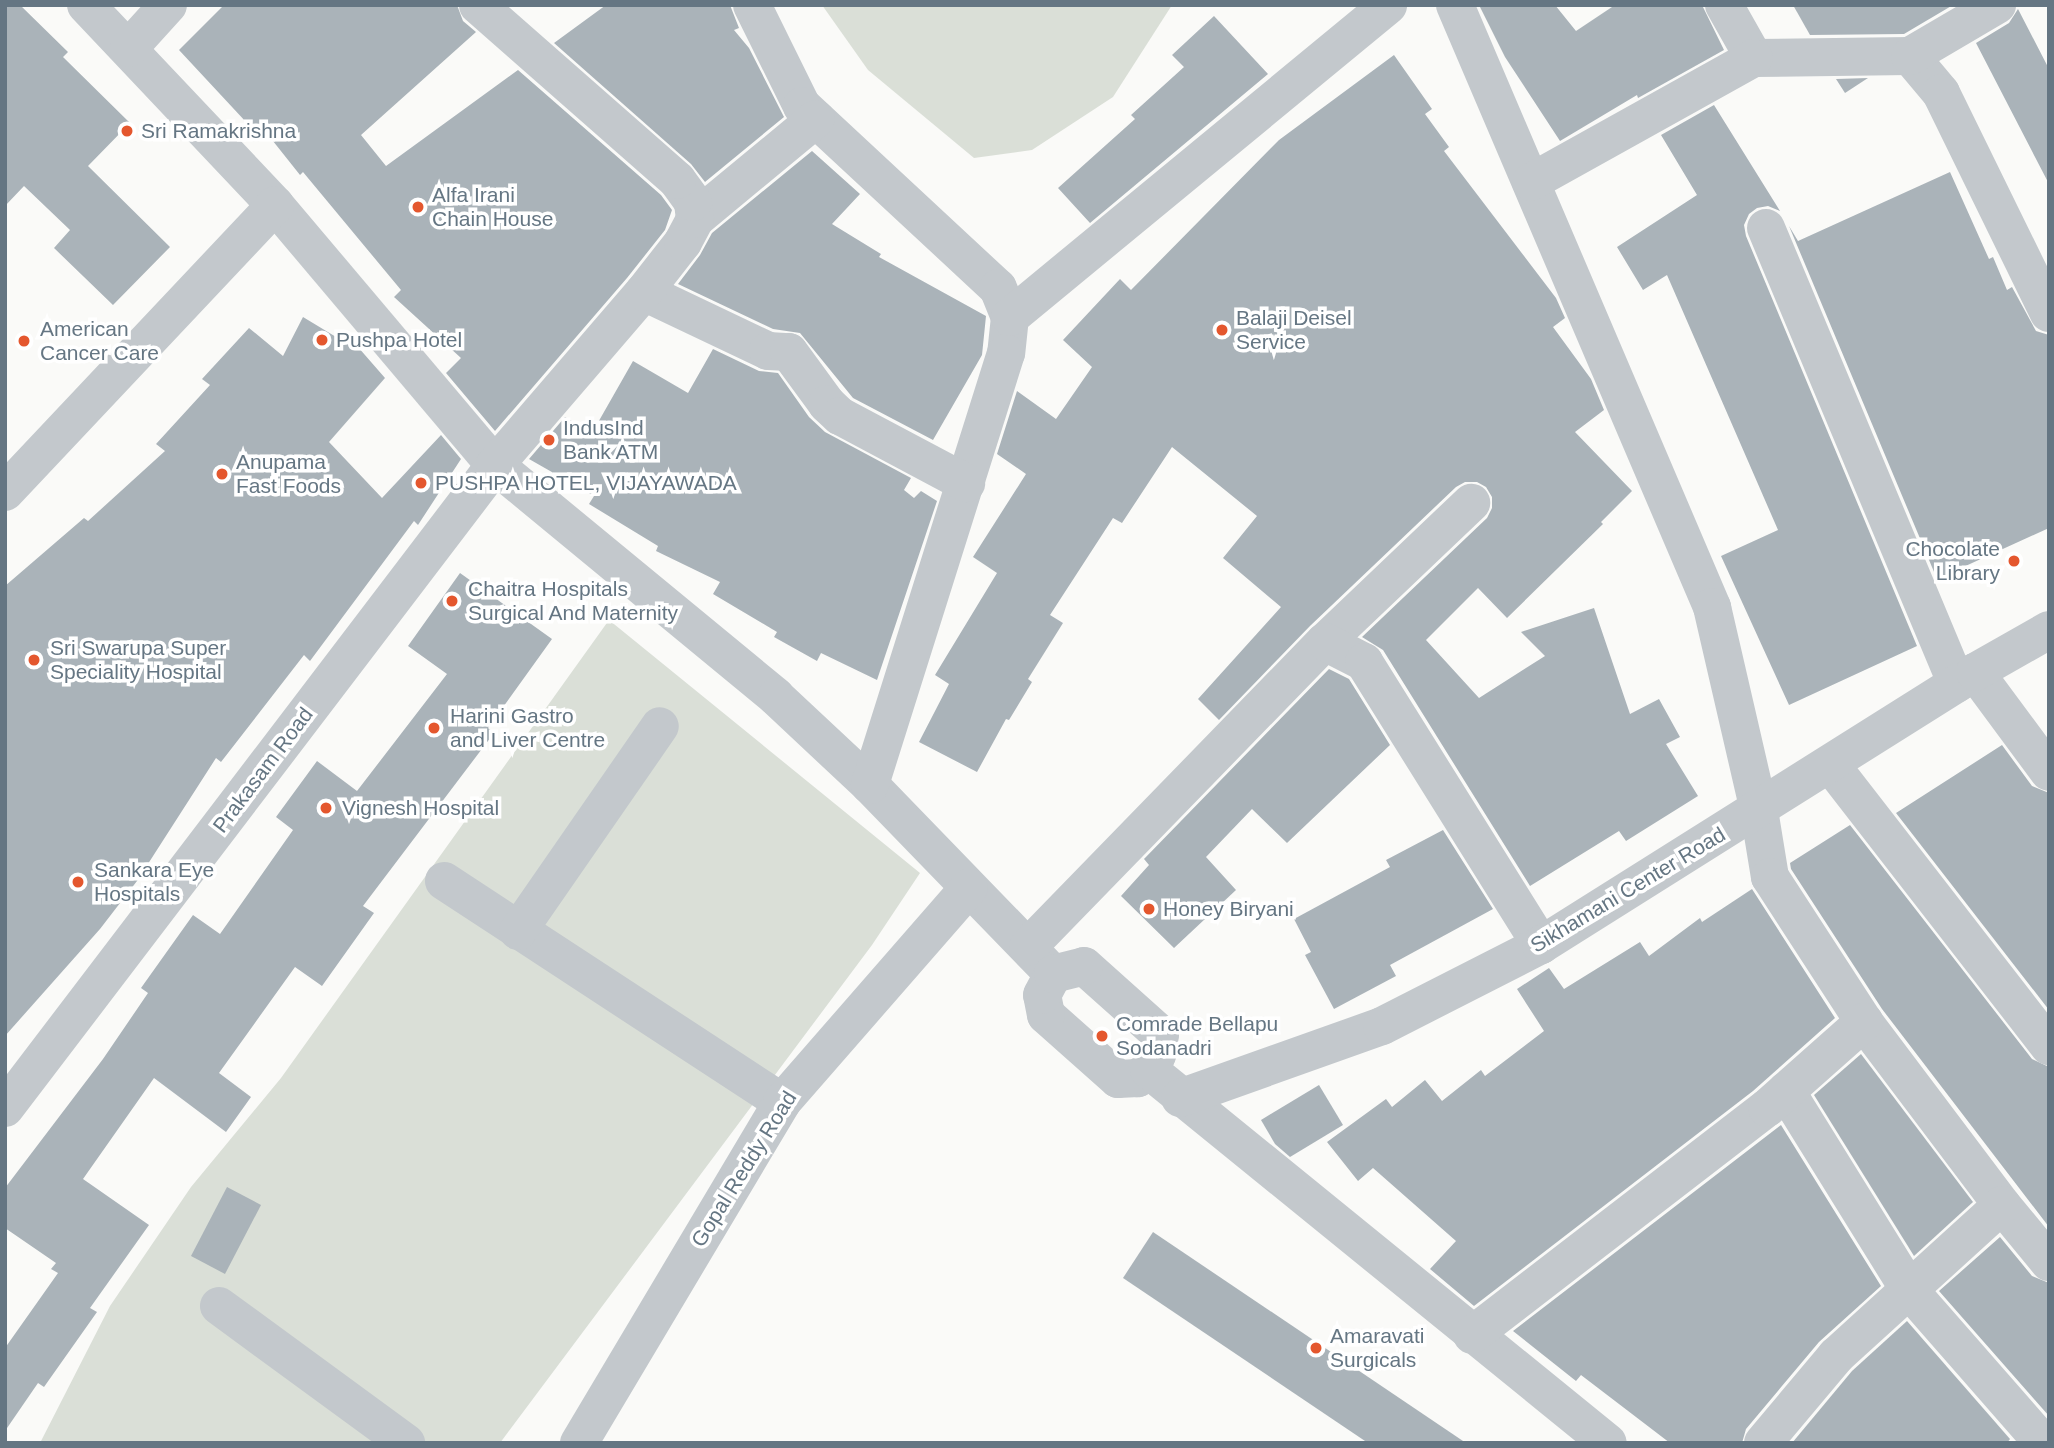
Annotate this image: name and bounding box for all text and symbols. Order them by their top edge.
place label: Sri Ramakrishna [141,118,296,144]
marker: Sri Ramakrishna [119,123,135,139]
place label: Alfa Irani Chain House [432,182,553,232]
marker: Alfa Irani Chain House [410,199,426,215]
place label: Balaji Deisel Service [1236,305,1352,355]
place label: American Cancer Care [40,316,159,366]
marker: Balaji Deisel Service [1214,322,1230,338]
place label: Pushpa Hotel [336,327,462,353]
marker: American Cancer Care [14,331,34,351]
marker: Pushpa Hotel [314,332,330,348]
place label: IndusInd Bank ATM [563,415,659,465]
marker: IndusInd Bank ATM [541,432,557,448]
place label: Anupama Fast Foods [236,449,341,499]
marker: Anupama Fast Foods [214,466,230,482]
place label: PUSHPA HOTEL, VIJAYAWADA [435,470,738,496]
marker: PUSHPA HOTEL, VIJAYAWADA [413,475,429,491]
place label: Chocolate Library [1905,536,2000,586]
marker: Chocolate Library [2006,553,2022,569]
place label: Chaitra Hospitals Surgical And Maternity [468,576,679,626]
marker: Chaitra Hospitals Surgical And Maternity [442,591,462,611]
place label: Sri Swarupa Super Speciality Hospital [50,635,226,685]
marker: Sri Swarupa Super Speciality Hospital [24,650,44,670]
street label: Prakasam Road [208,702,318,838]
place label: Harini Gastro and Liver Centre [450,703,605,753]
marker: Harini Gastro and Liver Centre [424,718,444,738]
place label: Vignesh Hospital [342,795,499,821]
marker: Vignesh Hospital [316,798,336,818]
street label: Sikhamani Center Road [1526,822,1730,958]
place label: Sankara Eye Hospitals [94,857,214,907]
marker: Sankara Eye Hospitals [68,872,88,892]
place label: Honey Biryani [1163,896,1294,922]
marker: Honey Biryani [1141,901,1157,917]
place label: Comrade Bellapu Sodanadri [1116,1011,1278,1061]
marker: Comrade Bellapu Sodanadri [1094,1028,1110,1044]
street label: Gopal Reddy Road [686,1087,802,1251]
place label: Amaravati Surgicals [1330,1323,1425,1373]
marker: Amaravati Surgicals [1308,1340,1324,1356]

